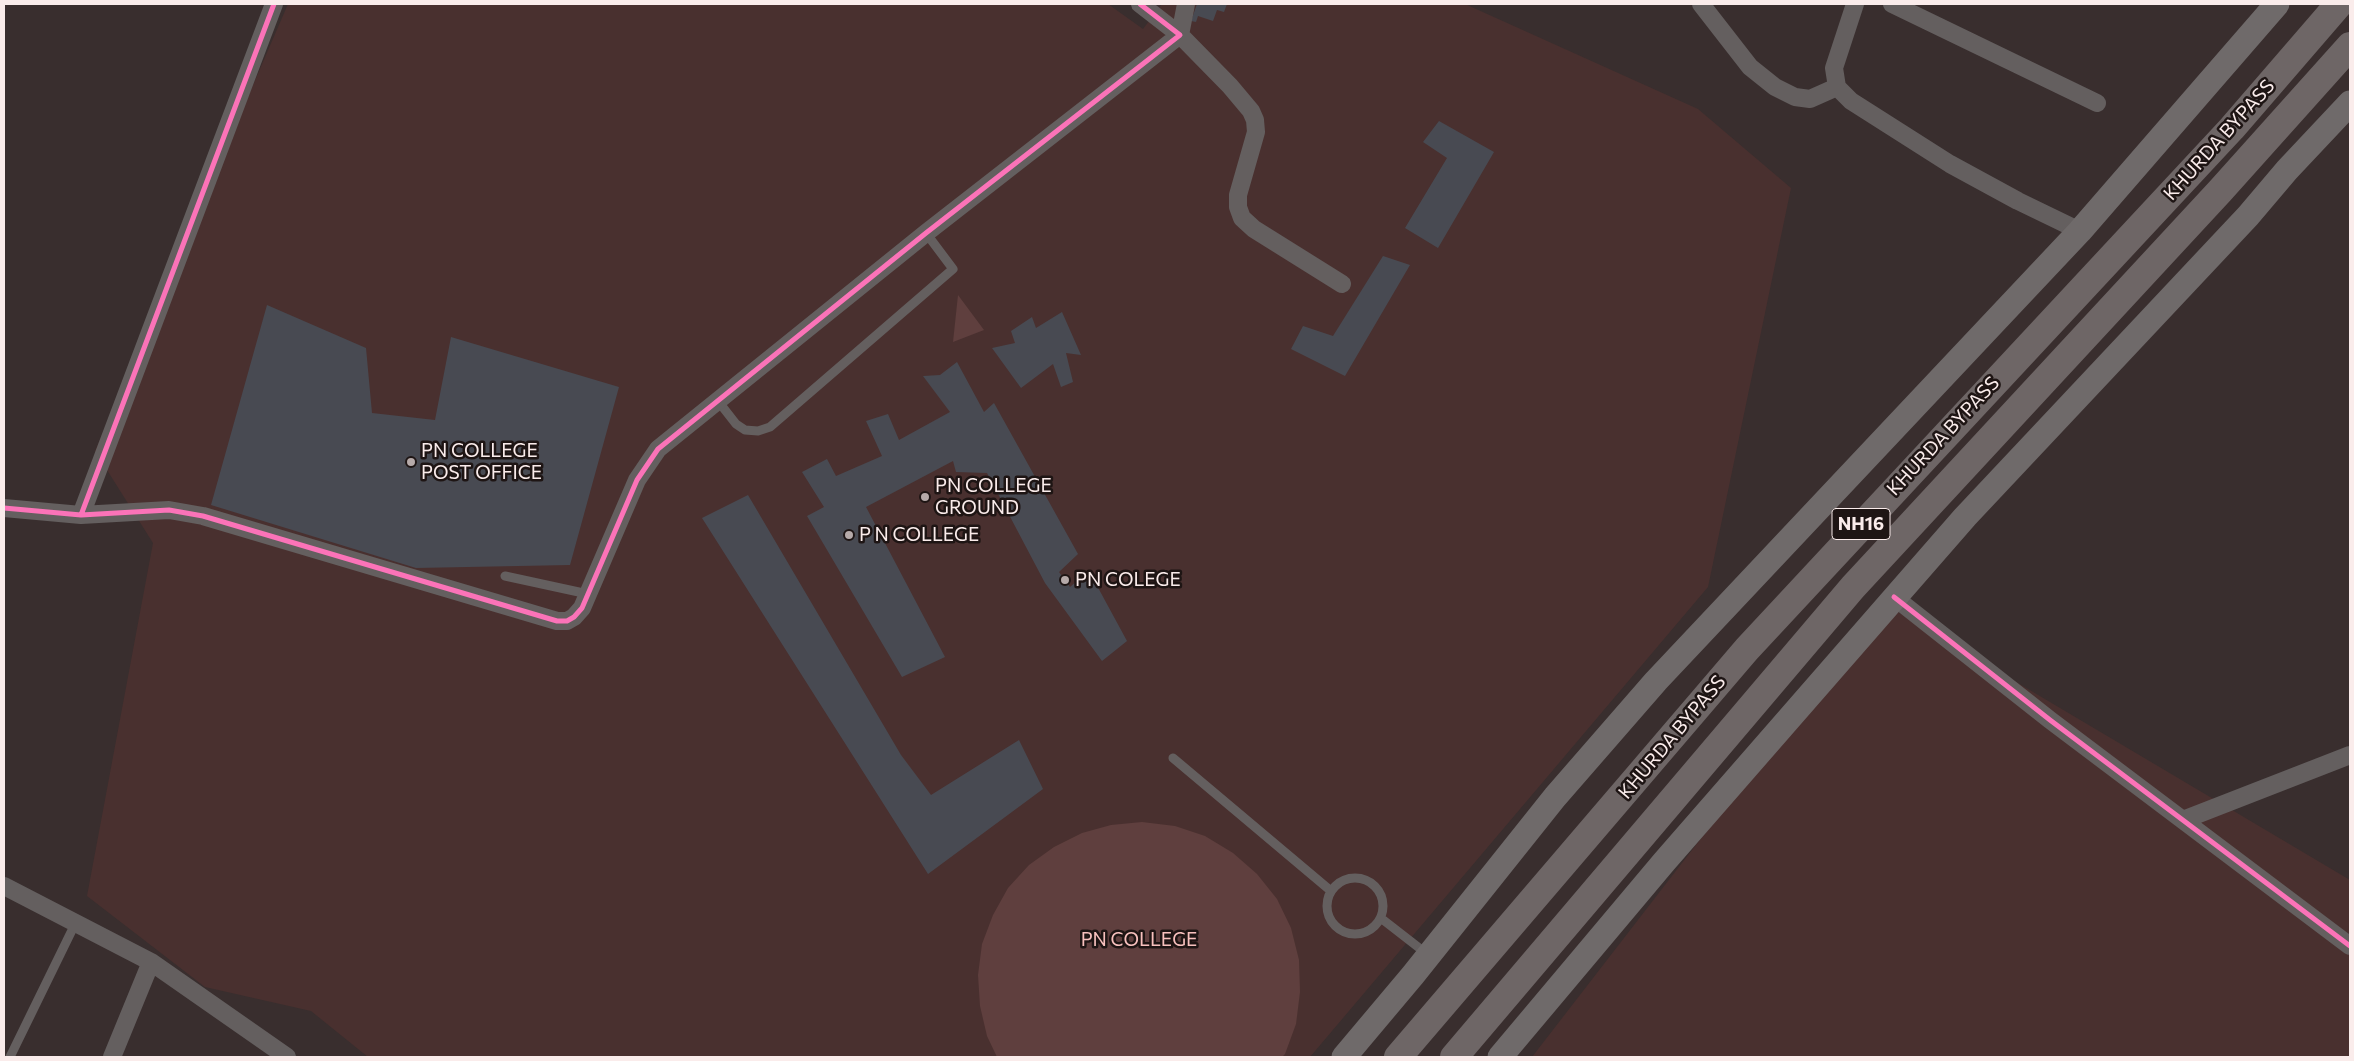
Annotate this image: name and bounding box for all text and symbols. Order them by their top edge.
street label: KHURDA BYPASS [2159,75,2279,205]
street label: KHURDA BYPASS [1882,372,2004,500]
place label: PN COLLEGE POST OFFICE [421,440,542,484]
marker: PN COLLEGE POST OFFICE [405,456,417,468]
place label: PN COLLEGE GROUND [935,475,1052,519]
marker: PN COLLEGE GROUND [919,491,931,503]
road number: NH16 [1832,508,1890,540]
place label: P N COLLEGE [859,524,979,546]
marker: P N COLLEGE [843,529,855,541]
place label: PN COLEGE [1075,569,1181,591]
marker: PN COLEGE [1059,574,1071,586]
street label: KHURDA BYPASS [1614,671,1730,803]
park label: PN COLLEGE [1081,929,1197,951]

